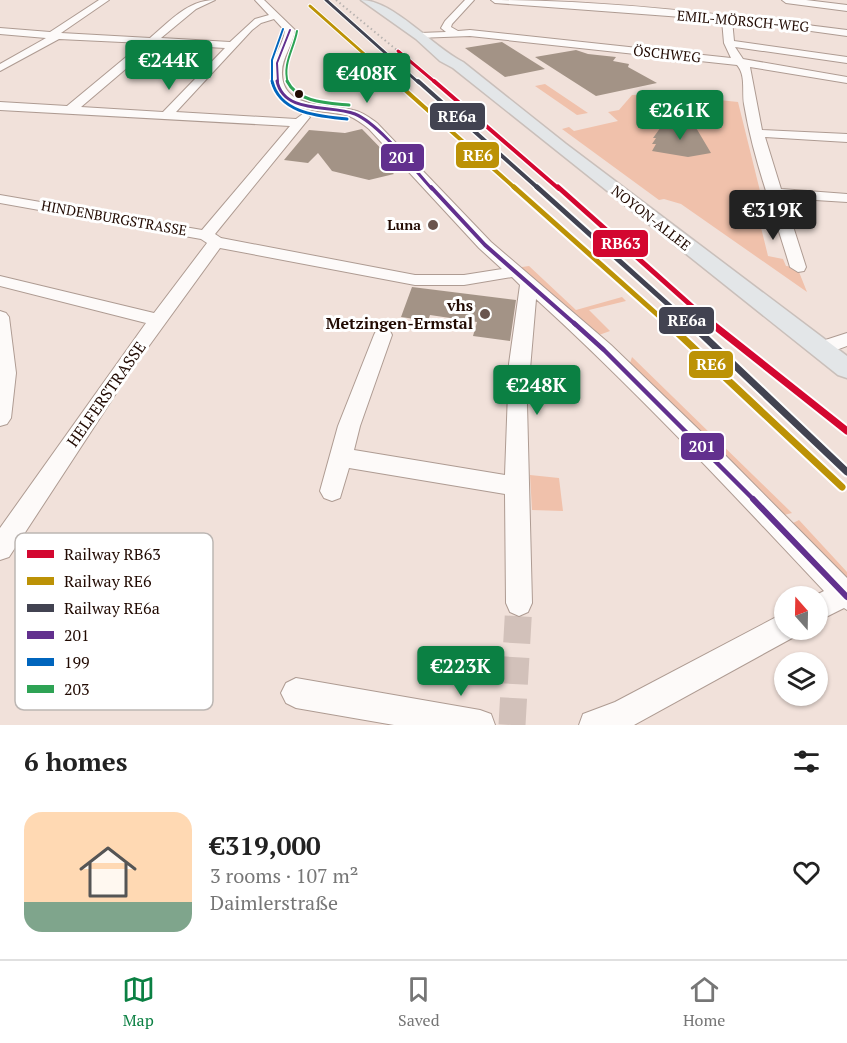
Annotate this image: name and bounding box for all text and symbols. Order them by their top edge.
street label: EMIL-MÖRSCH-WEG [676,5,810,36]
pin: €244K [127,40,211,91]
street label: ÖSCHWEG [632,41,702,67]
text: €244K [139,46,199,73]
pin: €408K [325,53,409,104]
text: €408K [337,59,397,86]
unlabelled marker [293,88,305,100]
pin: €261K [638,90,722,141]
text: €261K [650,96,710,123]
line badge: RE6a [429,102,486,131]
text: RE6a [438,105,476,127]
line badge: RE6 [455,141,500,169]
line badge: 201 [380,143,425,172]
text: RE6 [463,144,493,166]
text: 201 [388,146,416,168]
street label: NOYON-ALLEE [608,181,695,255]
pin: €319K [731,190,815,241]
street label: HINDENBURGSTRASSE [40,195,188,240]
text: €319K [743,196,803,223]
place label: Luna [387,215,421,234]
marker: Luna [426,218,440,232]
line badge: RB63 [592,229,649,258]
text: RB63 [601,232,641,254]
place label: vhs Metzingen-Ermstal [326,294,473,334]
line badge: RE6a [658,306,715,335]
marker: vhs Metzingen-Ermstal [478,307,492,321]
text: RE6a [668,309,706,331]
street label: HELFERSTRASSE [61,337,151,451]
line badge: RE6 [688,350,734,379]
text: RE6 [696,353,726,375]
pin: €248K [495,365,579,416]
text: €248K [507,371,567,398]
line badge: 201 [680,432,725,461]
text: 201 [688,435,716,457]
legend [15,533,213,710]
text: Railway RB63 [64,543,161,565]
text: Railway RE6 [64,570,152,592]
north arrow [774,586,828,640]
map controls [774,586,828,706]
text: Railway RE6a [64,597,160,619]
text: 201 [64,624,90,646]
pin: €223K [419,646,503,697]
text: 199 [64,651,90,673]
text: €223K [431,652,491,679]
button: layers [774,652,828,706]
text: 203 [64,678,90,700]
text: 6 homes [24,744,128,778]
icon: filters [790,745,823,778]
text: €319,000 [210,828,321,862]
icon: home [72,836,144,908]
icon: heart [790,856,823,889]
text: 3 rooms · 107 m² [210,862,358,889]
text: Daimlerstraße [210,889,338,916]
tab: Map [122,973,155,1031]
tab: Saved [398,973,440,1031]
tab: Home [683,973,725,1031]

